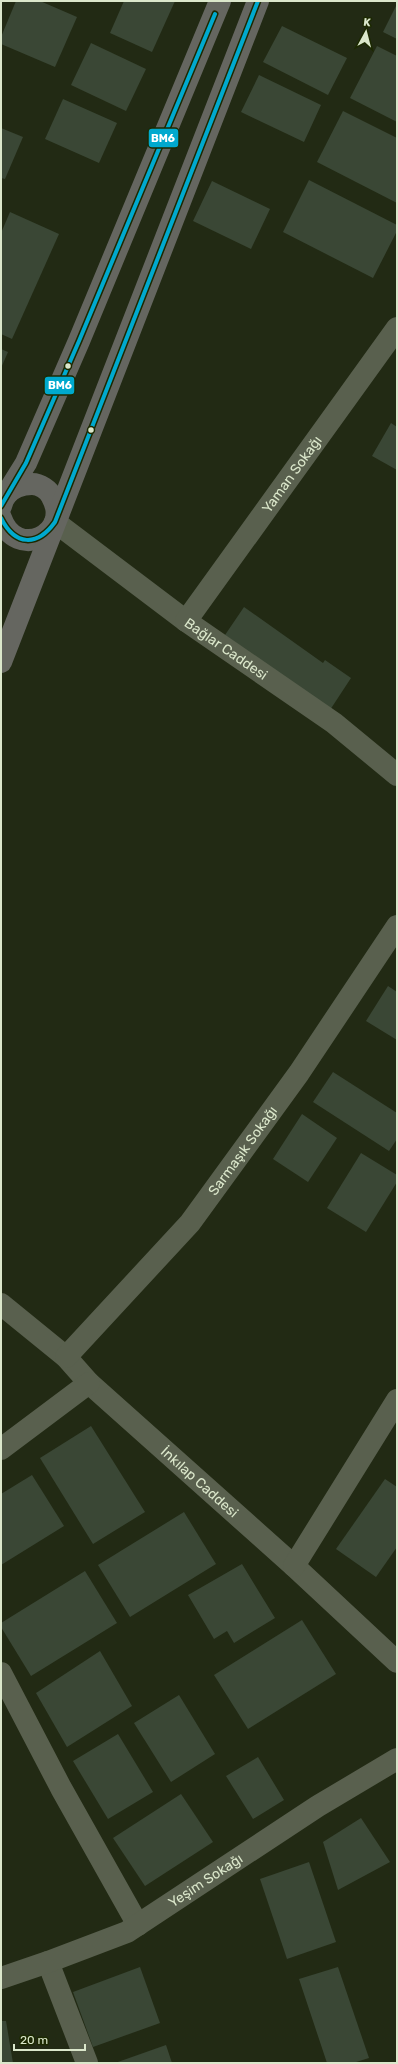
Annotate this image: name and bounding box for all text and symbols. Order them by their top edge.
north arrow [346,12,386,52]
text: K [363,16,372,30]
line badge: BM6 [148,128,179,148]
text: BM6 [151,132,175,145]
unlabelled marker [63,361,73,371]
line badge: BM6 [44,376,75,395]
text: BM6 [48,379,72,392]
unlabelled marker [86,425,96,435]
street label: Yaman Sokağı [259,433,326,516]
street label: Bağlar Caddesi [181,615,271,684]
street label: Sarmaşık Sokağı [205,1103,281,1199]
street label: İnkılap Caddesi [157,1443,242,1521]
street label: Yeşim Sokağı [165,1850,246,1911]
scale bar [14,2026,85,2052]
text: 20 m [20,2033,48,2047]

